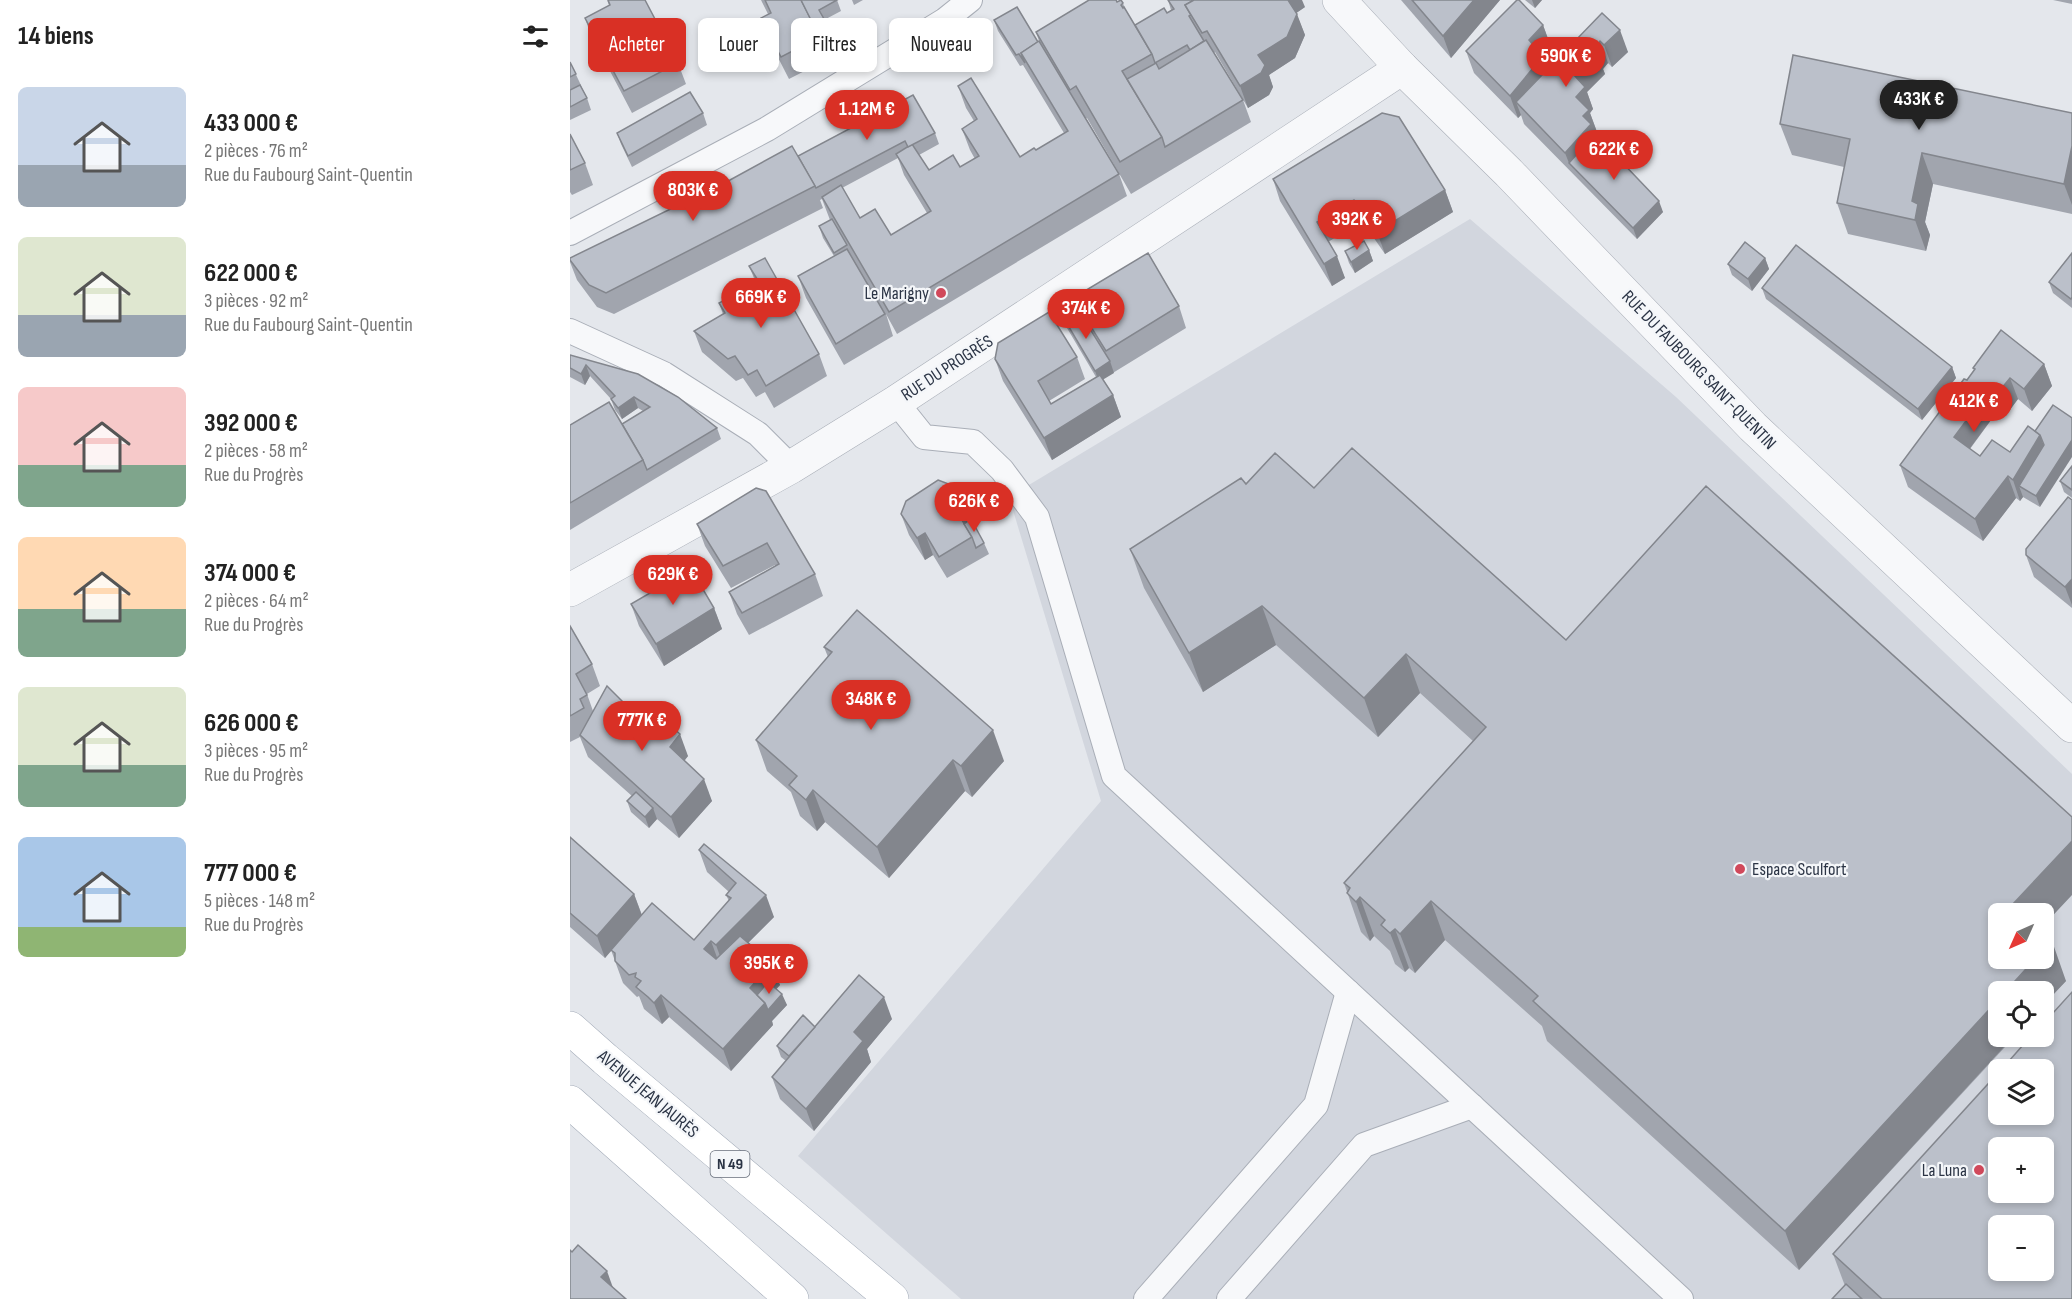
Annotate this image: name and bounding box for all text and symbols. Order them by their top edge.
chip: Acheter [588,18,686,72]
chip: Louer [698,18,779,72]
chip: Filtres [791,18,877,72]
chip: Nouveau [889,18,993,72]
icon: filters [519,20,552,53]
text: 14 biens [18,21,94,52]
pin: 590K € [1517,37,1615,88]
text: 590K € [1541,44,1591,68]
pin: 433K € [1870,80,1968,131]
text: 433K € [1894,87,1944,111]
pin: 1.12M € [812,90,922,141]
text: 1.12M € [839,97,895,121]
text: 433 000 € [204,108,298,139]
icon: home [66,111,138,183]
pin: 622K € [1565,130,1663,181]
text: 622K € [1589,137,1639,161]
text: 2 pièces · 76 m² [204,139,308,163]
text: Rue du Faubourg Saint-Quentin [204,163,413,187]
pin: 803K € [644,171,742,222]
text: 803K € [667,178,719,202]
pin: 392K € [1308,200,1406,251]
text: 392K € [1332,207,1382,231]
text: 622 000 € [204,258,298,289]
icon: home [66,261,138,333]
pin: 669K € [712,278,810,329]
place label: Le Marigny [865,283,929,304]
text: 669K € [735,285,787,309]
marker: Le Marigny [934,286,948,300]
street label: RUE DU FAUBOURG SAINT-QUENTIN [1617,286,1781,454]
text: 3 pièces · 92 m² [204,289,308,313]
pin: 374K € [1037,289,1135,340]
text: 374K € [1061,296,1111,320]
text: Rue du Faubourg Saint-Quentin [204,313,413,337]
street label: RUE DU PROGRÈS [897,330,997,405]
pin: 412K € [1925,382,2023,433]
text: 412K € [1949,389,1999,413]
text: 392 000 € [204,408,298,439]
icon: home [66,411,138,483]
text: 2 pièces · 58 m² [204,439,308,463]
text: Rue du Progrès [204,463,303,487]
pin: 626K € [925,482,1023,533]
text: 626K € [949,489,999,513]
pin: 629K € [624,555,722,606]
text: 374 000 € [204,558,296,589]
icon: home [66,561,138,633]
text: 629K € [648,562,698,586]
text: 2 pièces · 64 m² [204,589,309,613]
text: Rue du Progrès [204,613,303,637]
pin: 348K € [822,680,920,731]
text: 348K € [846,687,896,711]
pin: 777K € [593,701,691,752]
text: 626 000 € [204,708,299,739]
text: 777K € [617,708,667,732]
icon: home [66,711,138,783]
text: 3 pièces · 95 m² [204,739,308,763]
text: Rue du Progrès [204,763,303,787]
text: 777 000 € [204,858,297,889]
place label: Espace Sculfort [1752,859,1847,880]
icon: home [66,861,138,933]
marker: Espace Sculfort [1733,862,1747,876]
text: 5 pièces · 148 m² [204,889,315,913]
north arrow [1988,903,2054,969]
map controls [1988,903,2054,1281]
text: Rue du Progrès [204,913,303,937]
pin: 395K € [720,944,818,995]
text: 395K € [744,951,794,975]
button: locate [1988,981,2054,1047]
street label: AVENUE JEAN JAURÈS [592,1045,703,1143]
button: layers [1988,1059,2054,1125]
button: + [1988,1137,2054,1203]
road number: N 49 [710,1151,750,1177]
place label: La Luna [1922,1160,1967,1181]
marker: La Luna [1972,1163,1986,1177]
button: − [1988,1215,2054,1281]

